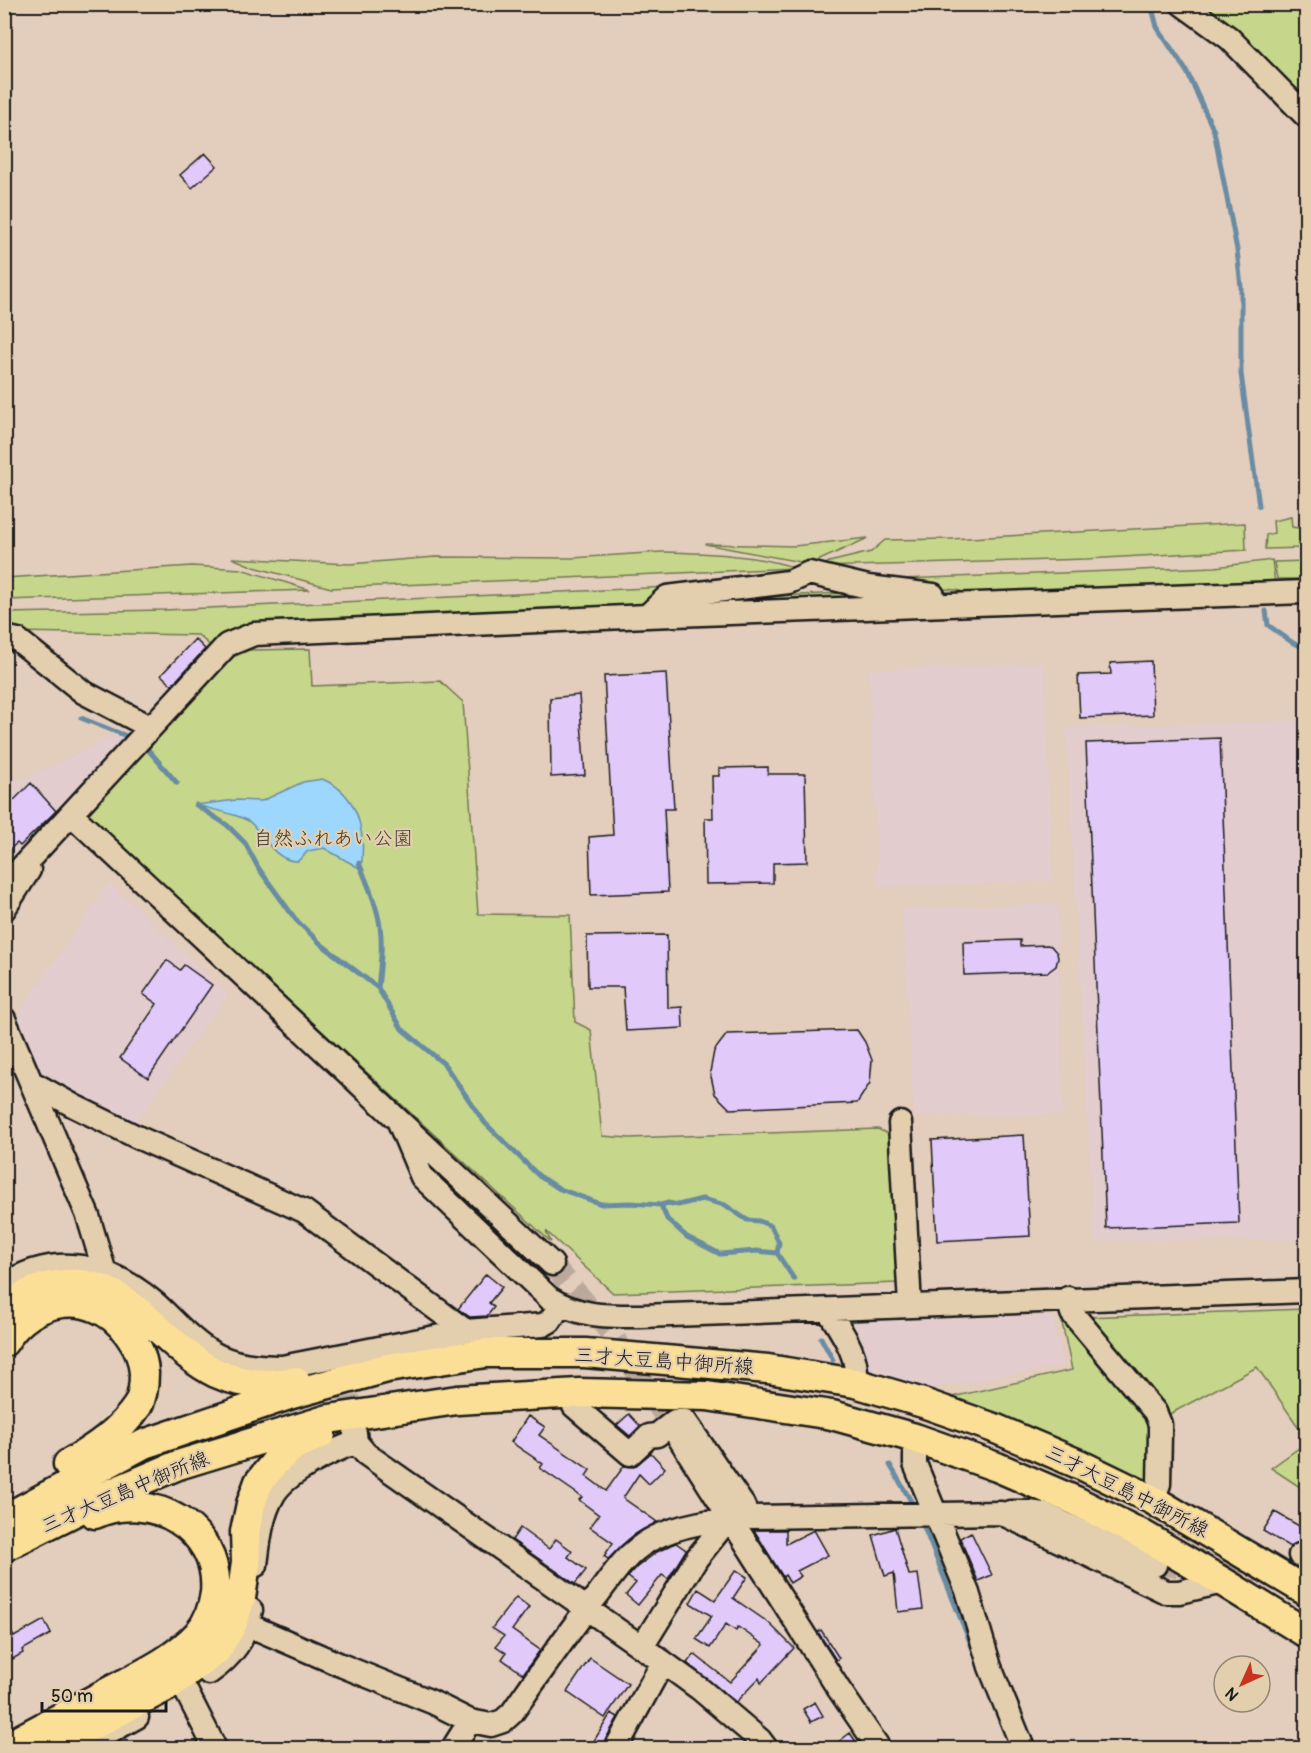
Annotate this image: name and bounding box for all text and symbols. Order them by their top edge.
park label: 自然ふれあい公園 [253,826,413,851]
street label: 三才大豆島中御所線 [573,1342,755,1380]
street label: 三才大豆島中御所線 [1041,1439,1213,1543]
street label: 三才大豆島中御所線 [37,1445,213,1539]
north arrow [1212,1654,1272,1714]
scale bar [42,1675,166,1713]
text: N [1221,1683,1243,1705]
text: 50 m [51,1685,93,1708]

